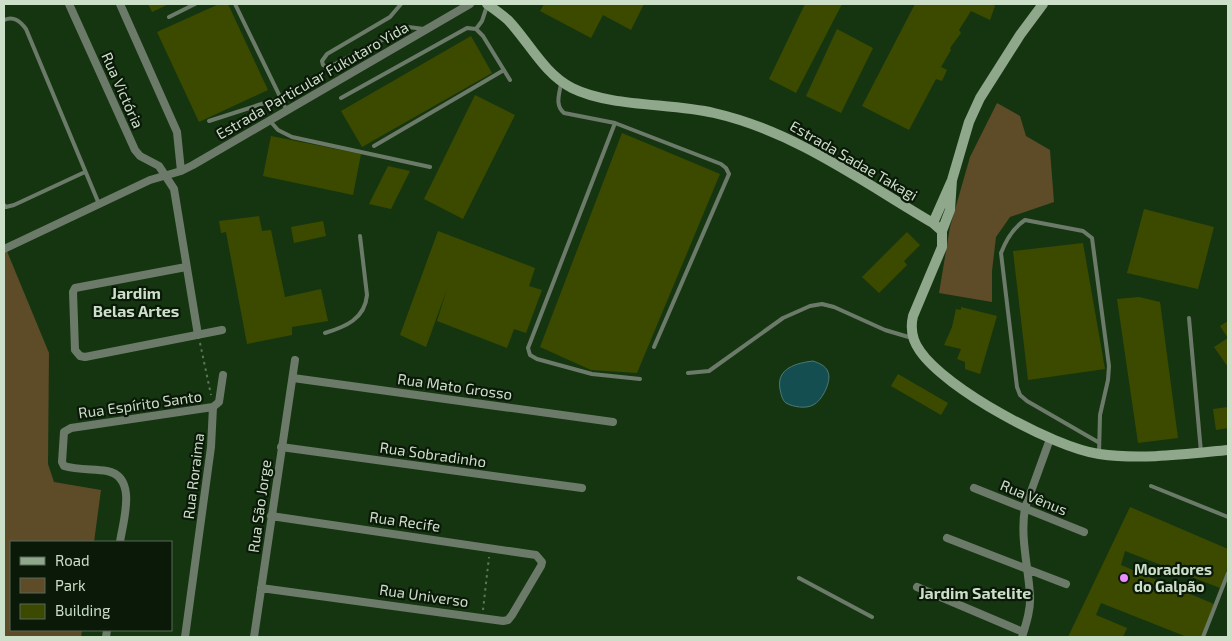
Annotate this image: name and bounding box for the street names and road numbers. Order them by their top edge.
street label: Estrada Particular Fukutaro Yida [213,17,411,143]
street label: Rua Victória [98,49,148,131]
street label: Estrada Sadae Takagi [787,116,921,204]
street label: Rua Mato Grosso [396,369,514,403]
street label: Rua Espírito Santo [77,386,203,422]
street label: Rua Roraima [179,432,207,520]
street label: Rua Sobradinho [379,438,487,470]
street label: Rua São Jorge [244,458,274,554]
street label: Rua Vênus [998,475,1070,519]
street label: Rua Recife [368,507,442,535]
street label: Rua Universo [378,580,470,610]

